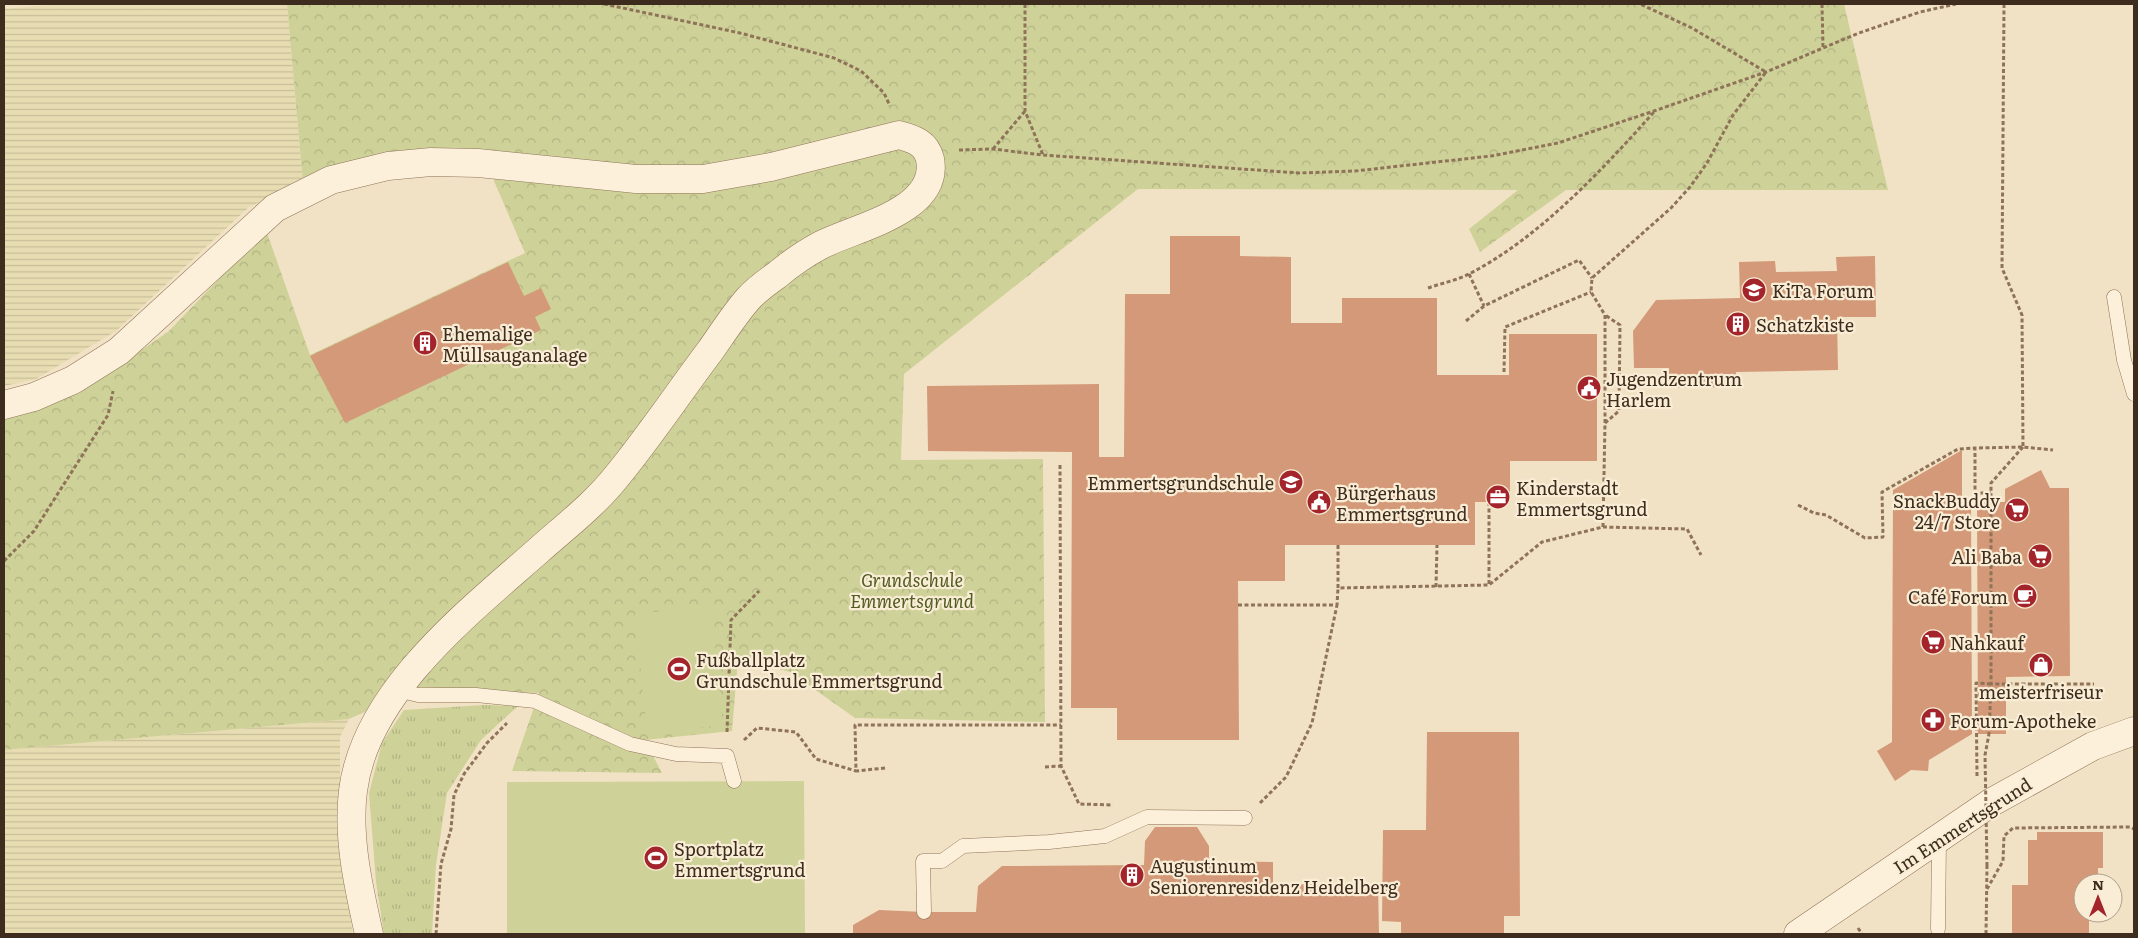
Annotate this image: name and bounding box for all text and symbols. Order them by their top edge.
school or university icon: KiTa Forum [1741,277,1767,303]
place label: KiTa Forum [1772,277,1874,304]
building icon: Schatzkiste [1725,311,1751,337]
place label: Schatzkiste [1756,311,1854,338]
place label: Ehemalige Müllsauganalage [442,320,587,368]
building icon: Ehemalige Müllsauganalage [412,330,438,356]
place label: Jugendzentrum Harlem [1606,365,1742,413]
public building icon: Jugendzentrum Harlem [1576,375,1602,401]
place label: Emmertsgrundschule [1087,469,1274,496]
school or university icon: Emmertsgrundschule [1278,469,1304,495]
place label: Kinderstadt Emmertsgrund [1516,474,1648,522]
place label: Bürgerhaus Emmertsgrund [1336,479,1468,527]
office icon: Kinderstadt Emmertsgrund [1485,484,1511,510]
place label: SnackBuddy 24/7 Store [1893,487,2001,535]
public building icon: Bürgerhaus Emmertsgrund [1306,489,1332,515]
supermarket icon: SnackBuddy 24/7 Store [2004,497,2030,523]
place label: Ali Baba [1951,543,2022,570]
supermarket icon: Ali Baba [2027,543,2053,569]
park label: Grundschule Emmertsgrund [850,566,975,614]
place label: Café Forum [1908,583,2008,610]
cafe icon: Café Forum [2012,583,2038,609]
supermarket icon: Nahkauf [1920,629,1946,655]
place label: Nahkauf [1950,629,2026,656]
place label: Fußballplatz Grundschule Emmertsgrund [696,646,943,694]
shop icon: meisterfriseur [2028,652,2054,678]
sports icon: Fußballplatz Grundschule Emmertsgrund [666,656,692,682]
place label: meisterfriseur [1979,678,2104,705]
pharmacy icon: Forum-Apotheke [1920,707,1946,733]
place label: Forum-Apotheke [1950,707,2096,734]
street label: Im Emmertsgrund [1888,770,2036,880]
place label: Sportplatz Emmertsgrund [674,835,806,883]
sports icon: Sportplatz Emmertsgrund [643,845,669,871]
place label: Augustinum Seniorenresidenz Heidelberg [1150,852,1399,900]
building icon: Augustinum Seniorenresidenz Heidelberg [1119,862,1145,888]
north arrow [2073,873,2123,923]
text: N [2092,874,2104,894]

